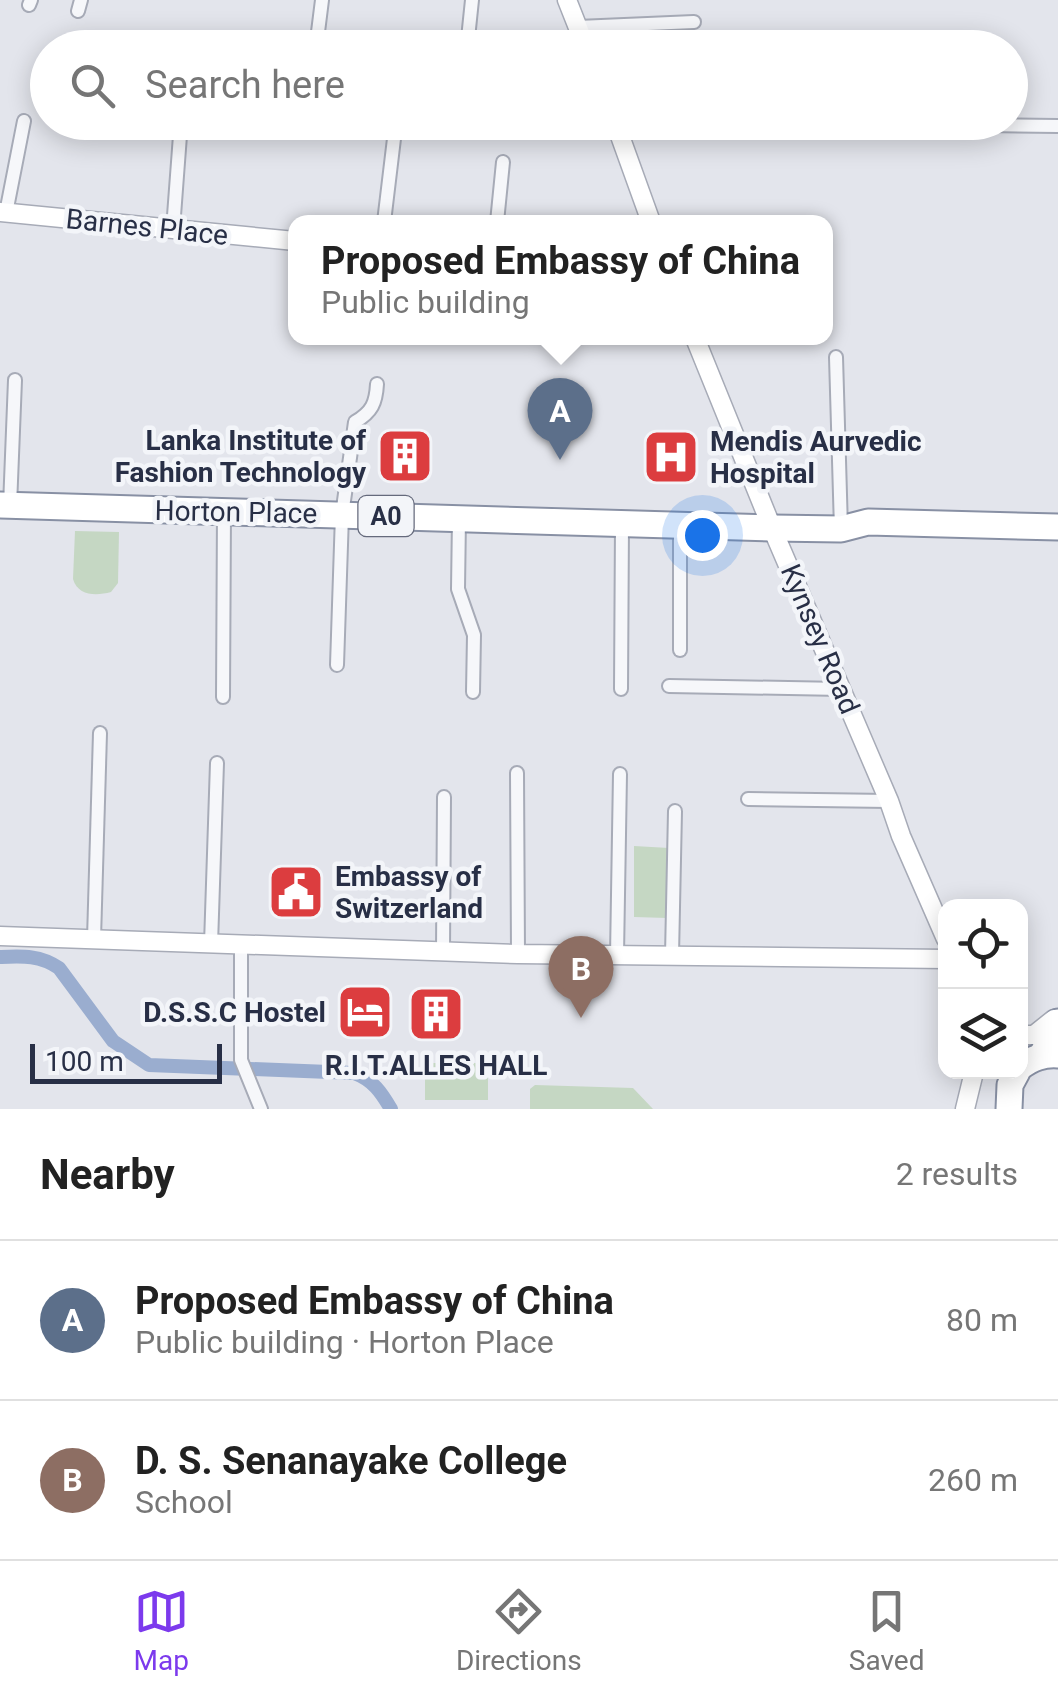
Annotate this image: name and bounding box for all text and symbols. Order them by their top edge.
search box [30,30,1028,140]
icon: search [65,58,120,113]
text: Search here [145,63,345,107]
street label: Barnes Place [64,202,230,252]
popup [288,215,833,345]
text: Proposed Embassy of China [321,239,800,283]
text: Public building [321,283,530,321]
pin: A [528,378,592,460]
place label: Lanka Institute of Fashion Technology [115,424,367,489]
place label: Mendis Aurvedic Hospital [710,425,922,490]
building icon: Lanka Institute of Fashion Technology [375,426,435,486]
hospital icon: Mendis Aurvedic Hospital [641,427,701,487]
street label: Horton Place [154,494,318,530]
road number: A0 [358,496,414,536]
your location [677,510,728,561]
street label: Kynsey Road [774,559,866,719]
place label: Embassy of Switzerland [335,860,483,925]
public building icon: Embassy of Switzerland [266,862,326,922]
map controls [938,899,1028,1079]
button: locate [938,899,1028,989]
pin: B [548,936,614,1018]
hotel icon: D.S.S.C Hostel [335,982,395,1042]
building icon: R.I.T.ALLES HALL [406,984,466,1044]
button: layers [938,989,1028,1079]
place label: D.S.S.C Hostel [143,996,326,1029]
scale bar [30,1039,222,1084]
text: 100 m [45,1045,124,1078]
place label: R.I.T.ALLES HALL [325,1049,547,1082]
text: Nearby [40,1150,175,1199]
text: 2 results [896,1155,1018,1193]
text: Proposed Embassy of China [135,1279,614,1323]
text: A [62,1301,83,1339]
text: 80 m [946,1301,1018,1339]
text: Public building · Horton Place [135,1323,554,1361]
text: D. S. Senanayake College [135,1439,567,1483]
text: B [62,1461,83,1499]
text: 260 m [928,1461,1018,1499]
text: School [135,1483,233,1521]
tab: Map [134,1584,189,1677]
tab: Directions [456,1584,582,1677]
tab: Saved [849,1584,924,1677]

